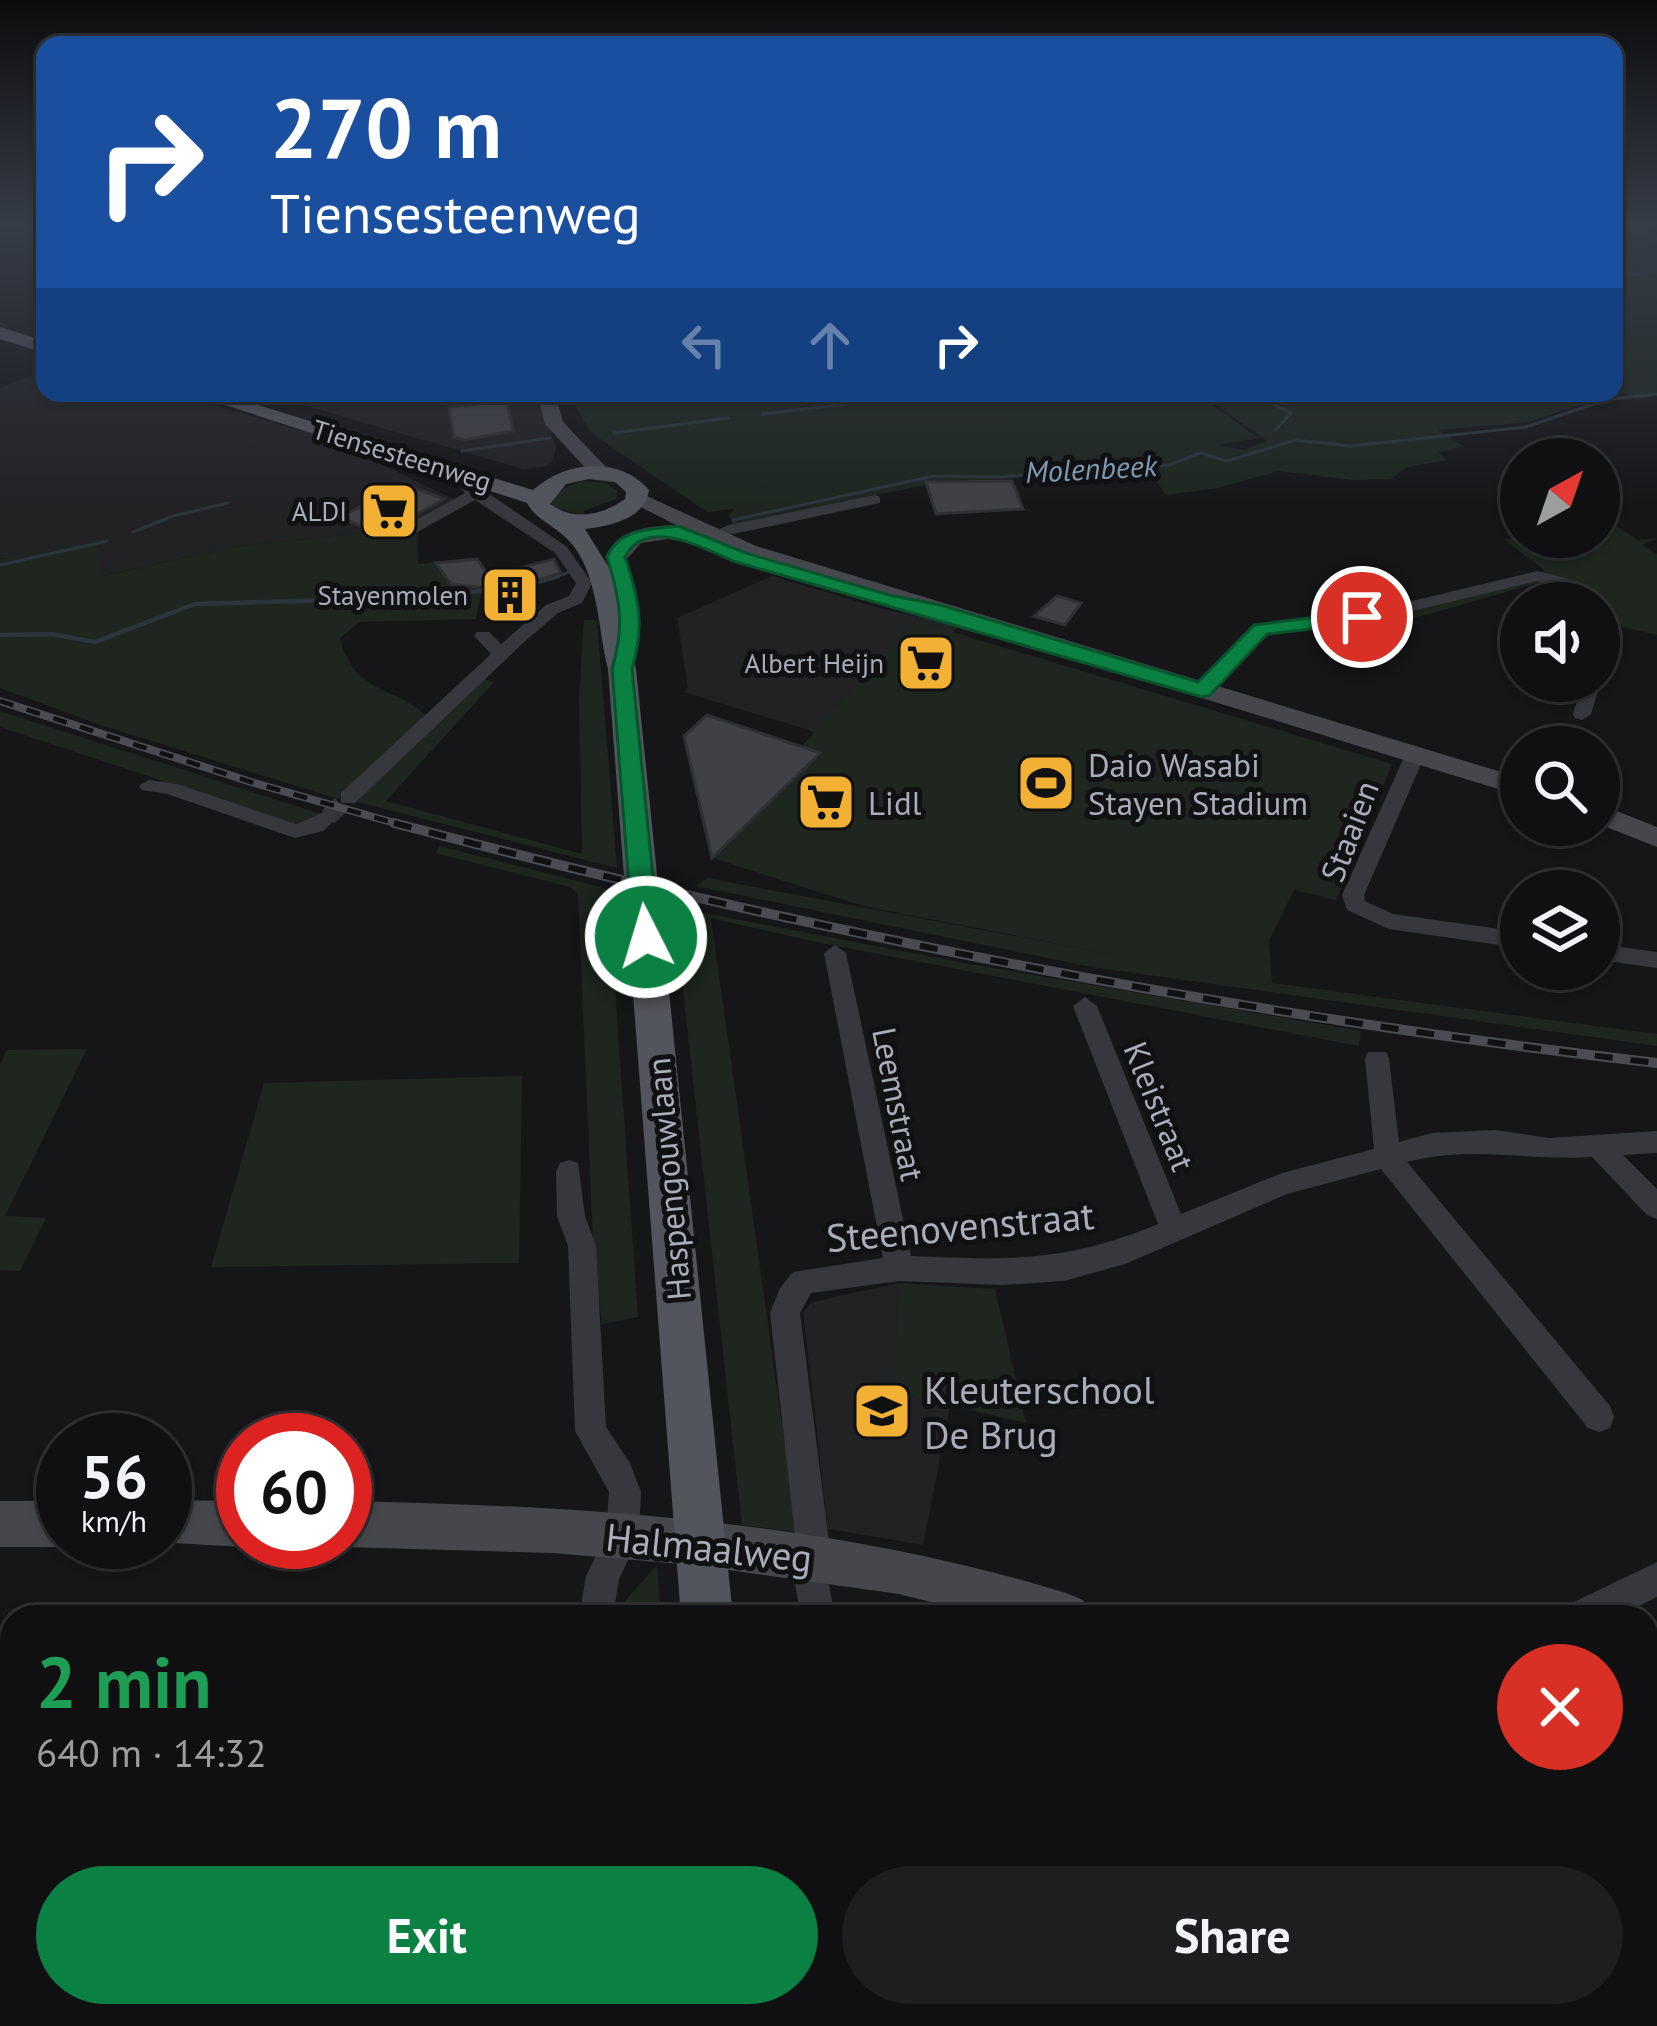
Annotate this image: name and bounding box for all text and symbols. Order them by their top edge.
text: 270 m [270,72,502,181]
icon: right [72,84,228,240]
text: Tiensesteenweg [270,178,641,248]
icon: left [671,312,737,378]
icon: ahead [797,312,863,378]
icon: right [923,312,989,378]
street label: Tiensesteenweg [308,412,496,498]
north arrow [1500,438,1620,558]
map controls [1500,438,1620,990]
water label: Molenbeek [1024,445,1160,491]
supermarket icon: ALDI [358,480,420,542]
place label: ALDI [292,494,347,528]
building icon: Stayenmolen [479,564,541,626]
pin [1311,566,1413,668]
place label: Stayenmolen [318,578,468,612]
button: sound [1500,582,1620,702]
icon: arrive [1329,584,1395,650]
supermarket icon: Albert Heijn [895,632,957,694]
place label: Albert Heijn [745,646,884,680]
button: search [1500,726,1620,846]
place label: Daio Wasabi Stayen Stadium [1088,743,1308,824]
sports icon: Daio Wasabi Stayen Stadium [1015,752,1077,814]
supermarket icon: Lidl [795,771,857,833]
street label: Staaien [1310,774,1388,888]
place label: Lidl [868,781,922,824]
button: layers [1500,870,1620,990]
position arrow [583,874,709,1000]
street label: Leemstraat [863,1024,935,1184]
street label: Kleistraat [1115,1035,1205,1177]
street label: Haspengouwlaan [636,1056,700,1302]
street label: Steenovenstraat [824,1189,1096,1263]
place label: Kleuterschool De Brug [924,1364,1155,1460]
school or university icon: Kleuterschool De Brug [851,1380,913,1442]
speed limit sign: 60 [216,1413,372,1569]
text: 56 [80,1437,148,1515]
text: km/h [81,1501,147,1540]
street label: Halmaalweg [603,1511,815,1583]
text: 2 min [36,1635,212,1728]
button: close [1497,1644,1623,1770]
text: 640 m · 14:32 [36,1727,267,1778]
button: Exit [36,1866,818,2004]
button: Share [842,1866,1623,2004]

